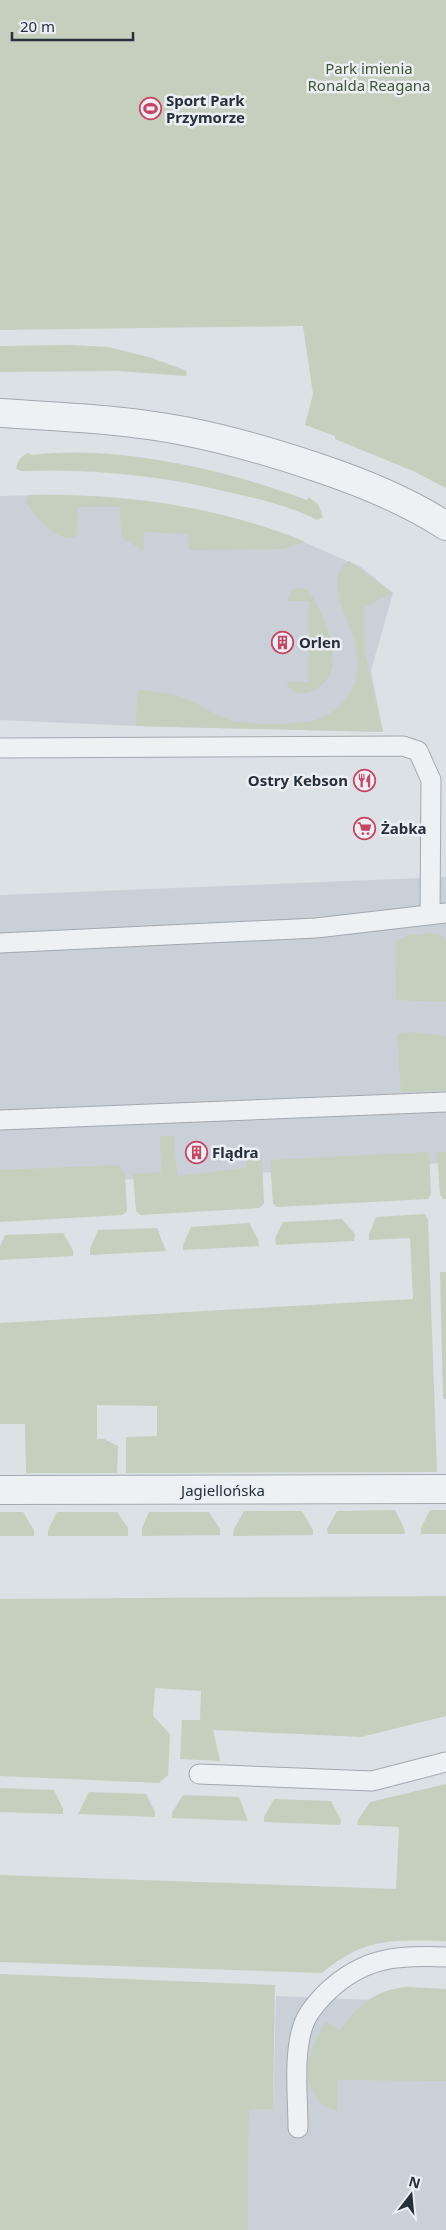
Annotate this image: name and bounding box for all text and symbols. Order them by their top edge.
scale bar [12,10,134,42]
text: 20 m [20,16,55,36]
park label: Park imienia Ronalda Reagana [307,58,431,95]
place label: Sport Park Przymorze [166,90,245,127]
sports icon: Sport Park Przymorze [138,97,162,121]
building icon: Orlen [271,630,295,654]
place label: Orlen [299,632,341,652]
restaurant icon: Ostry Kebson [352,768,376,792]
place label: Ostry Kebson [248,770,348,790]
supermarket icon: Żabka [353,816,377,840]
place label: Żabka [381,818,426,838]
building icon: Flądra [184,1140,208,1164]
place label: Flądra [212,1142,259,1162]
street label: Jagiellońska [179,1480,265,1500]
north arrow [386,2170,436,2220]
text: N [407,2171,423,2193]

